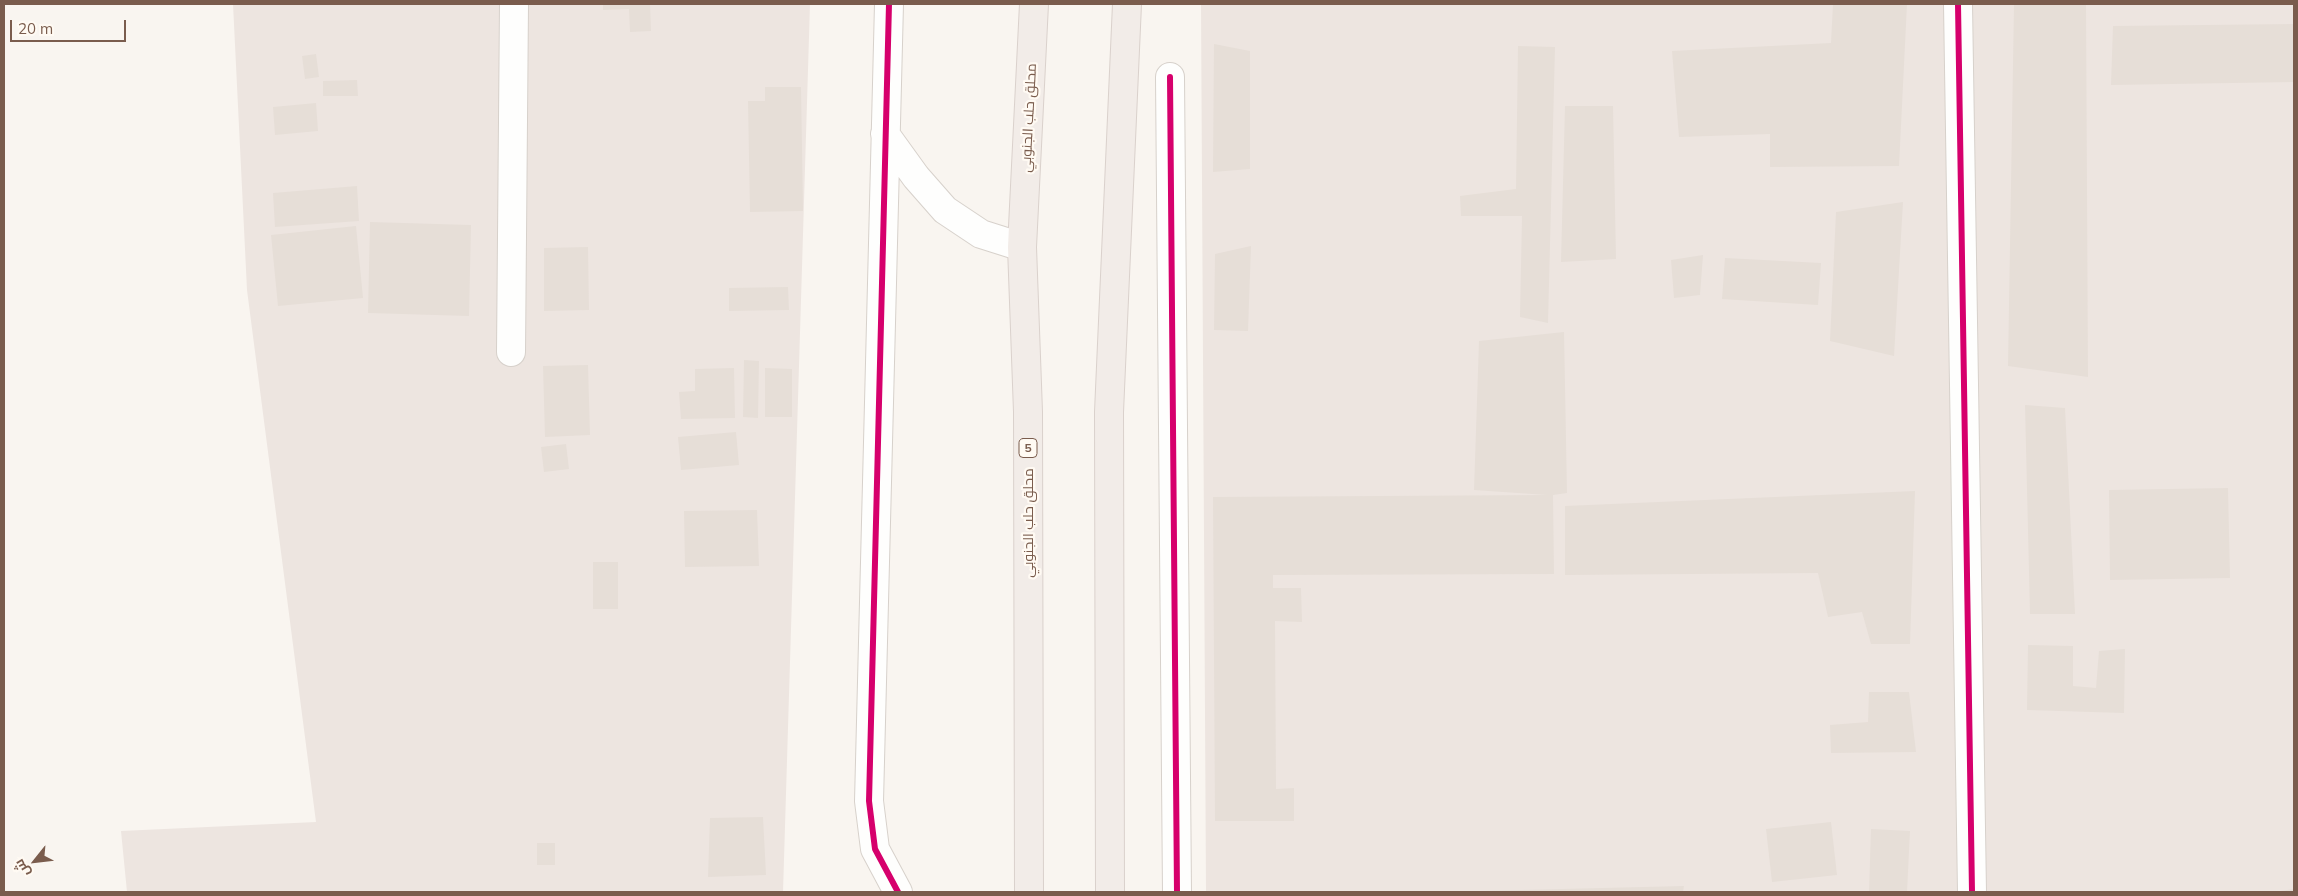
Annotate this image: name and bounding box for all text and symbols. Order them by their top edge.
scale bar [12,10,129,42]
text: 20 m [18,19,53,38]
street label: محلق حلب الجنوبي [1018,63,1040,173]
road number: 5 [1019,438,1037,458]
street label: محلق حلب الجنوبي [1021,468,1037,578]
north arrow [10,836,60,886]
text: ش [10,856,34,880]

